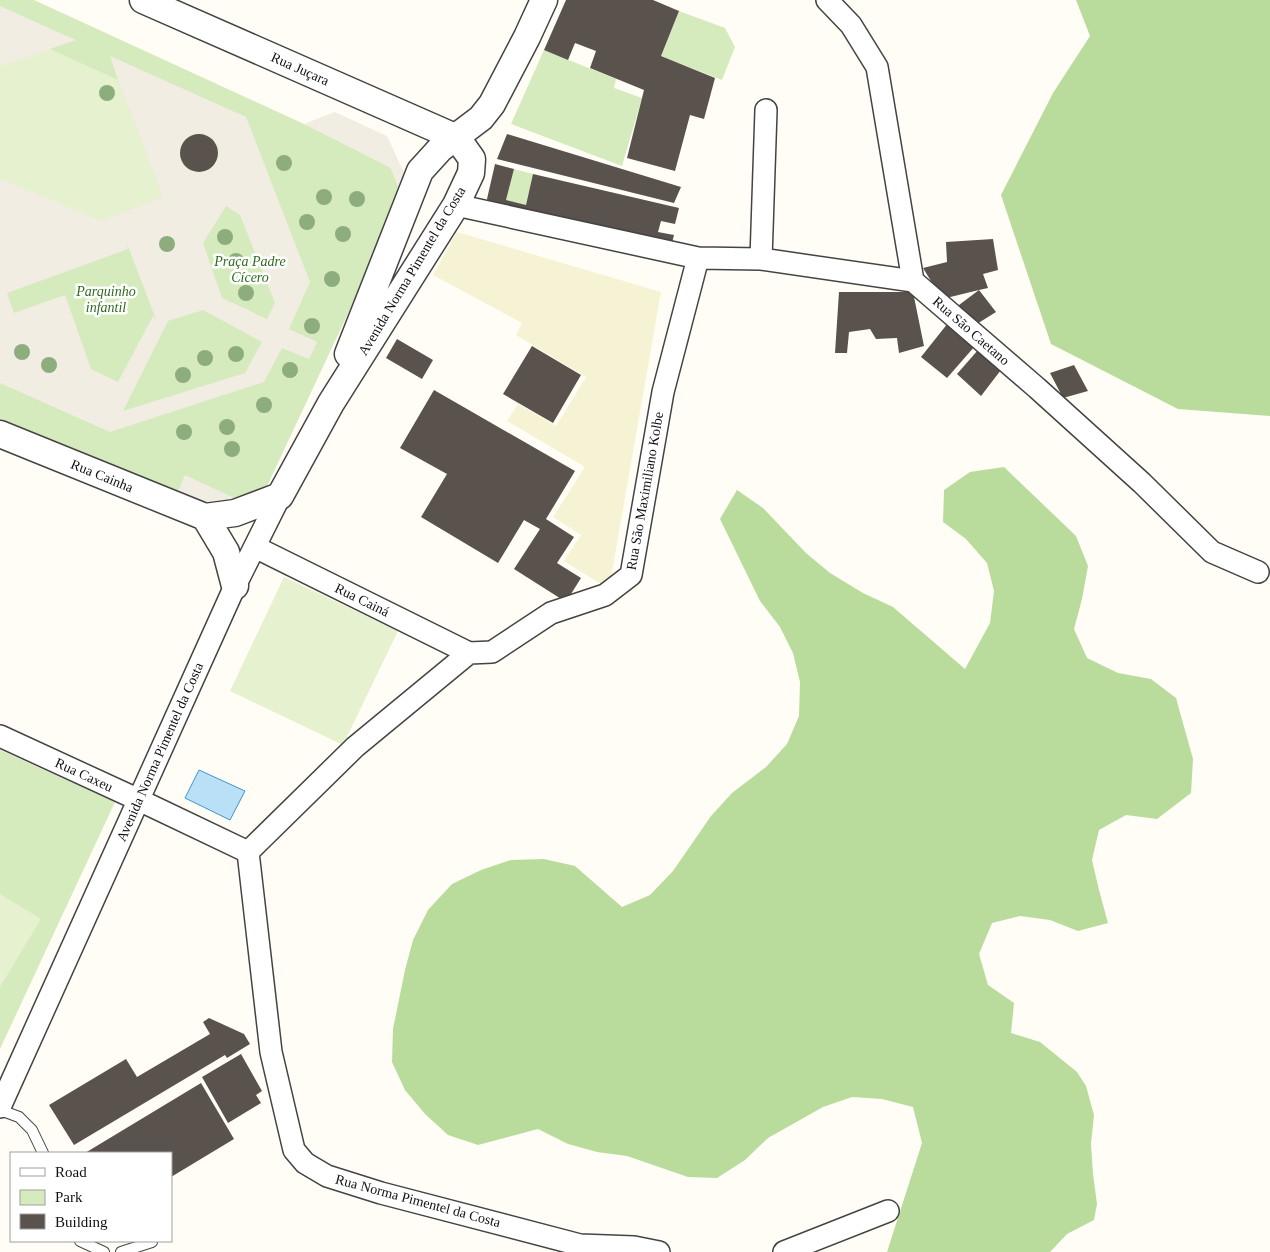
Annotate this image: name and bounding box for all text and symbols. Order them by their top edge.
street label: Rua Juçara [269,50,332,89]
street label: Avenida Norma Pimentel da Costa [356,183,469,358]
park label: Praça Padre Cícero [213,254,286,285]
park label: Parquinho infantil [75,284,136,315]
street label: Rua São Caetano [930,294,1012,368]
street label: Rua São Maximiliano Kolbe [624,411,666,571]
street label: Rua Cainha [69,457,136,496]
street label: Rua Cainá [332,580,392,620]
street label: Avenida Norma Pimentel da Costa [114,660,207,844]
street label: Rua Caxeu [53,755,115,795]
legend [10,1152,172,1242]
text: Road [55,1164,87,1180]
street label: Rua Norma Pimentel da Costa [334,1172,503,1230]
text: Park [55,1189,83,1205]
text: Building [55,1214,108,1230]

